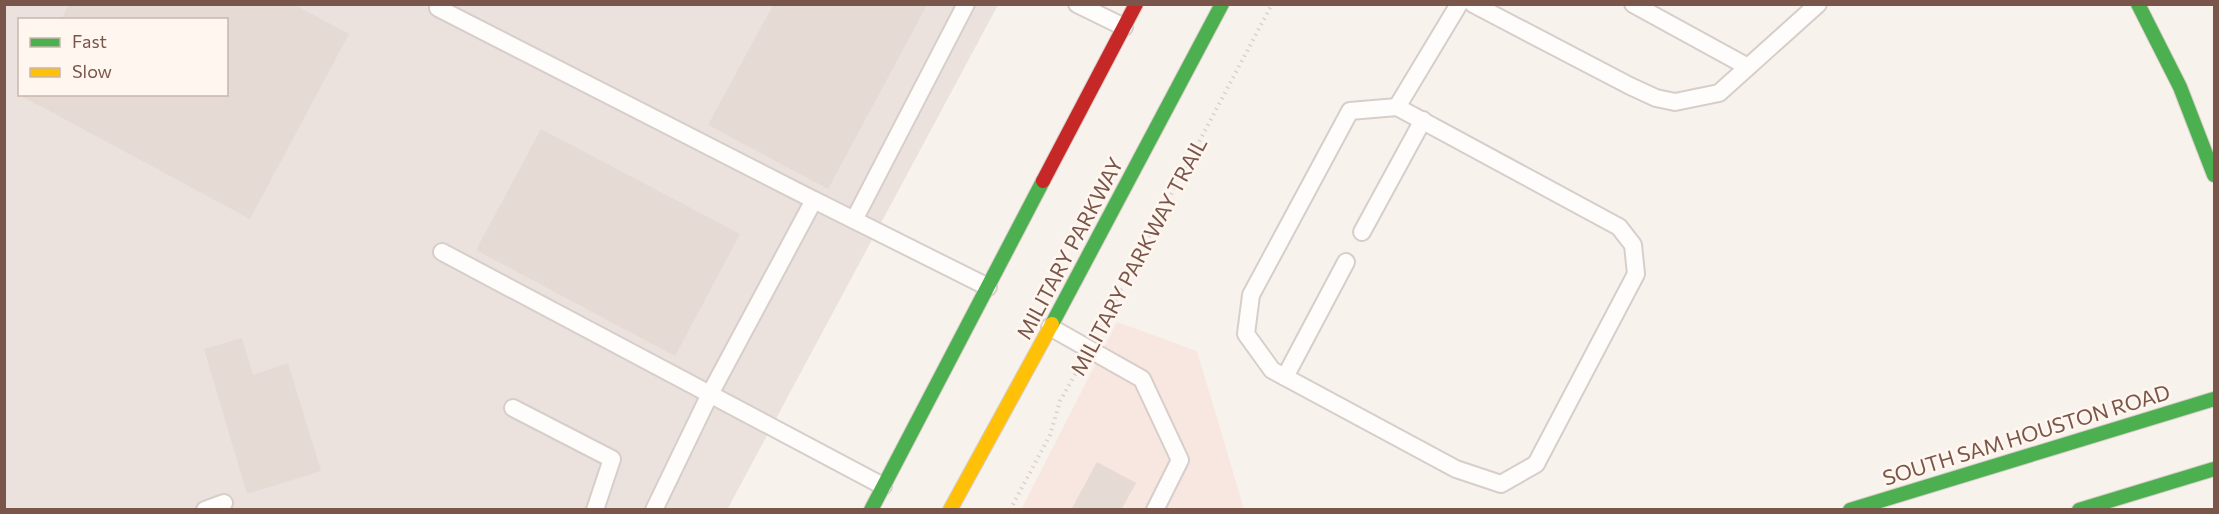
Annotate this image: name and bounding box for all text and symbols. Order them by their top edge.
legend [18,18,228,96]
text: Fast [72,30,107,52]
text: Slow [72,60,112,82]
street label: MILITARY PARKWAY TRAIL [1065,133,1211,379]
street label: MILITARY PARKWAY [1011,153,1128,343]
street label: SOUTH SAM HOUSTON ROAD [1879,378,2173,490]

